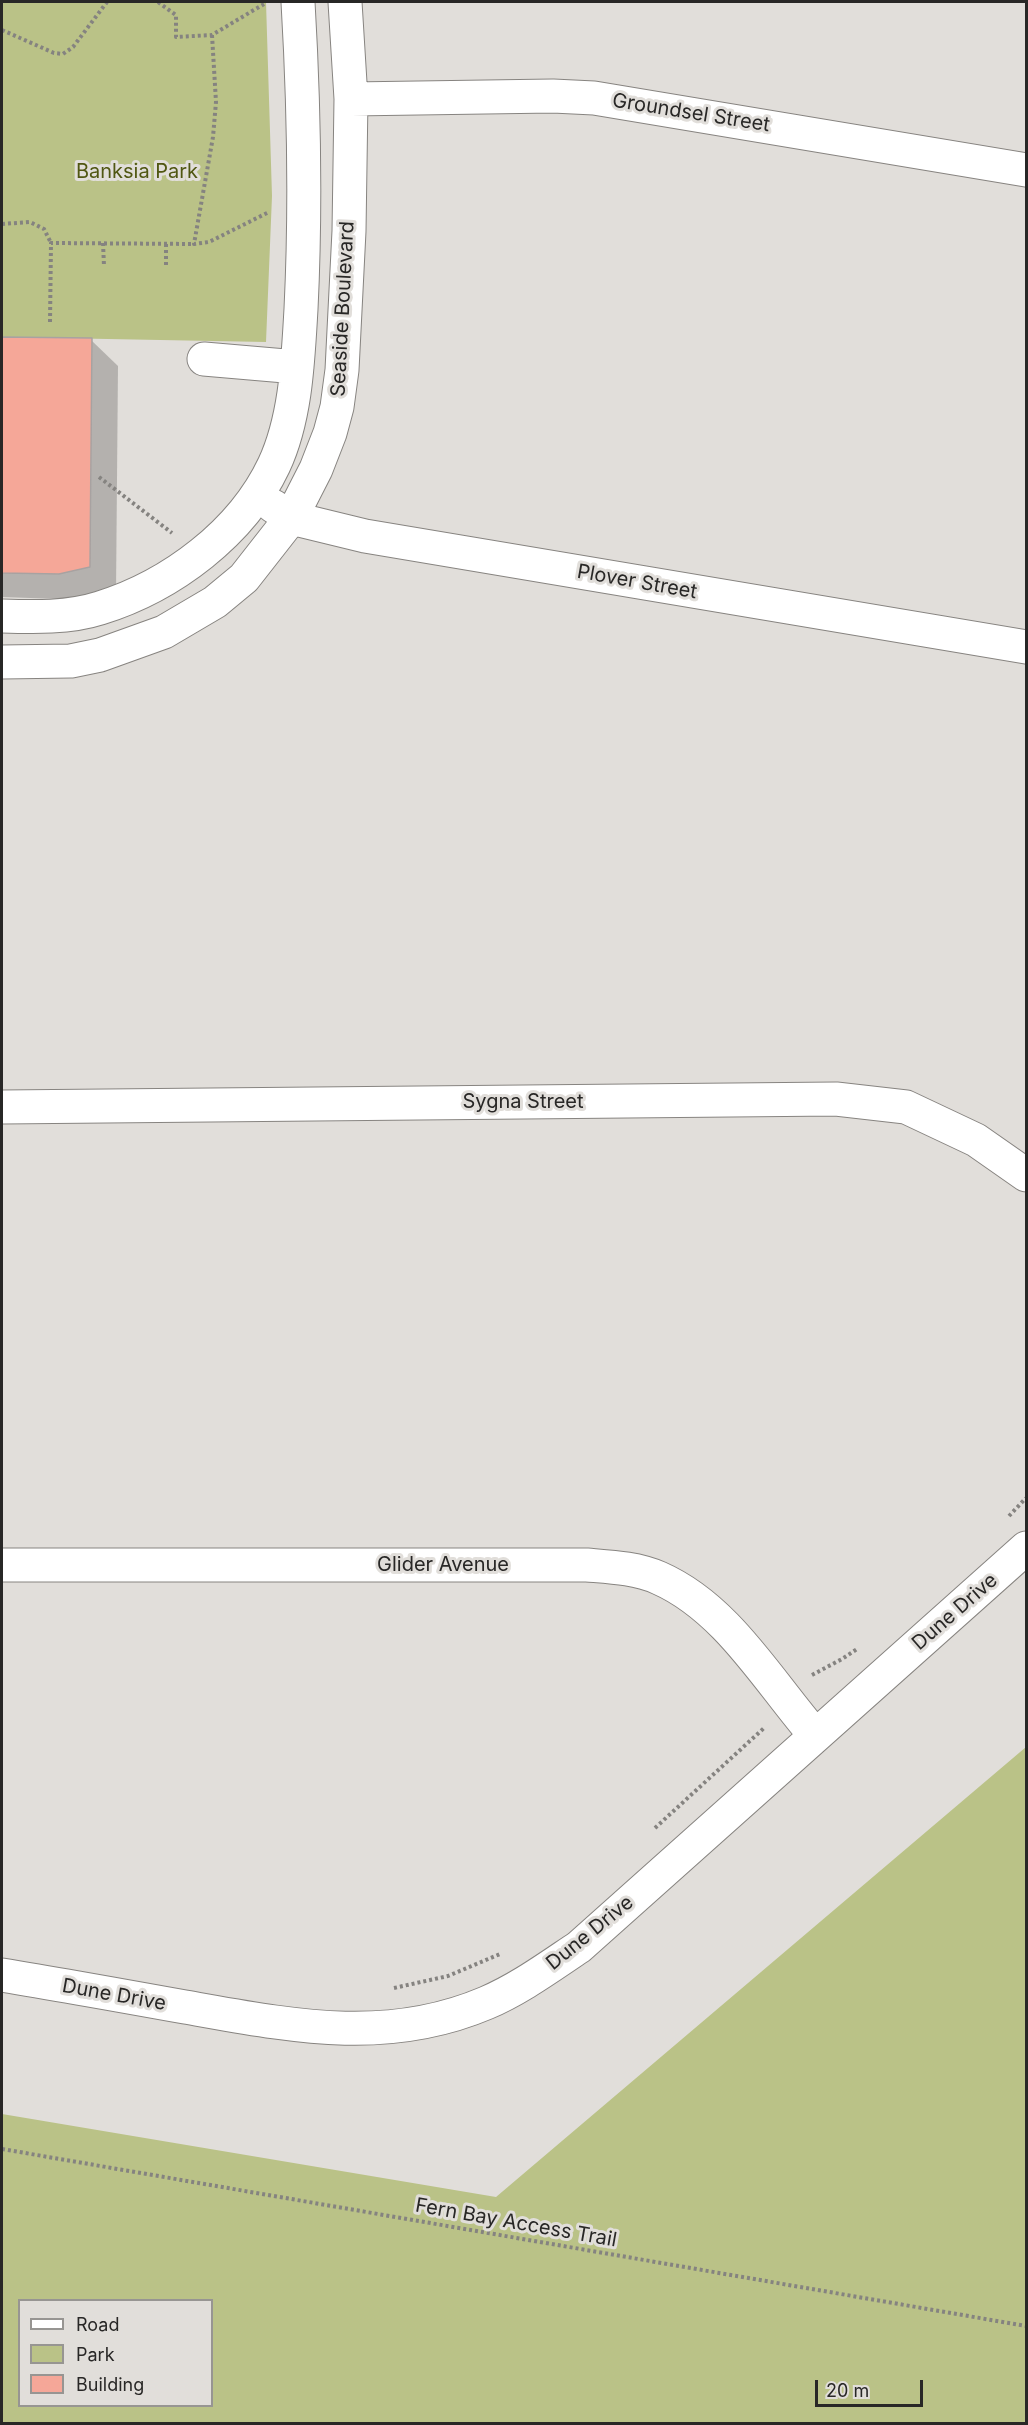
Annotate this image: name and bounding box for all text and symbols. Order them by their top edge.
street label: Groundsel Street [611,89,771,137]
park label: Banksia Park [76,160,198,184]
street label: Seaside Boulevard [326,221,360,397]
street label: Plover Street [575,560,699,604]
street label: Sygna Street [462,1090,584,1114]
street label: Glider Avenue [377,1553,509,1577]
street label: Dune Drive [908,1569,1002,1655]
street label: Dune Drive [542,1891,638,1975]
street label: Dune Drive [60,1974,168,2016]
street label: Fern Bay Access Trail [413,2193,619,2253]
legend [18,2299,213,2407]
text: Road [76,2314,119,2335]
text: Park [76,2344,115,2365]
scale bar [818,2368,926,2406]
text: Building [76,2374,144,2395]
text: 20 m [826,2380,869,2401]

